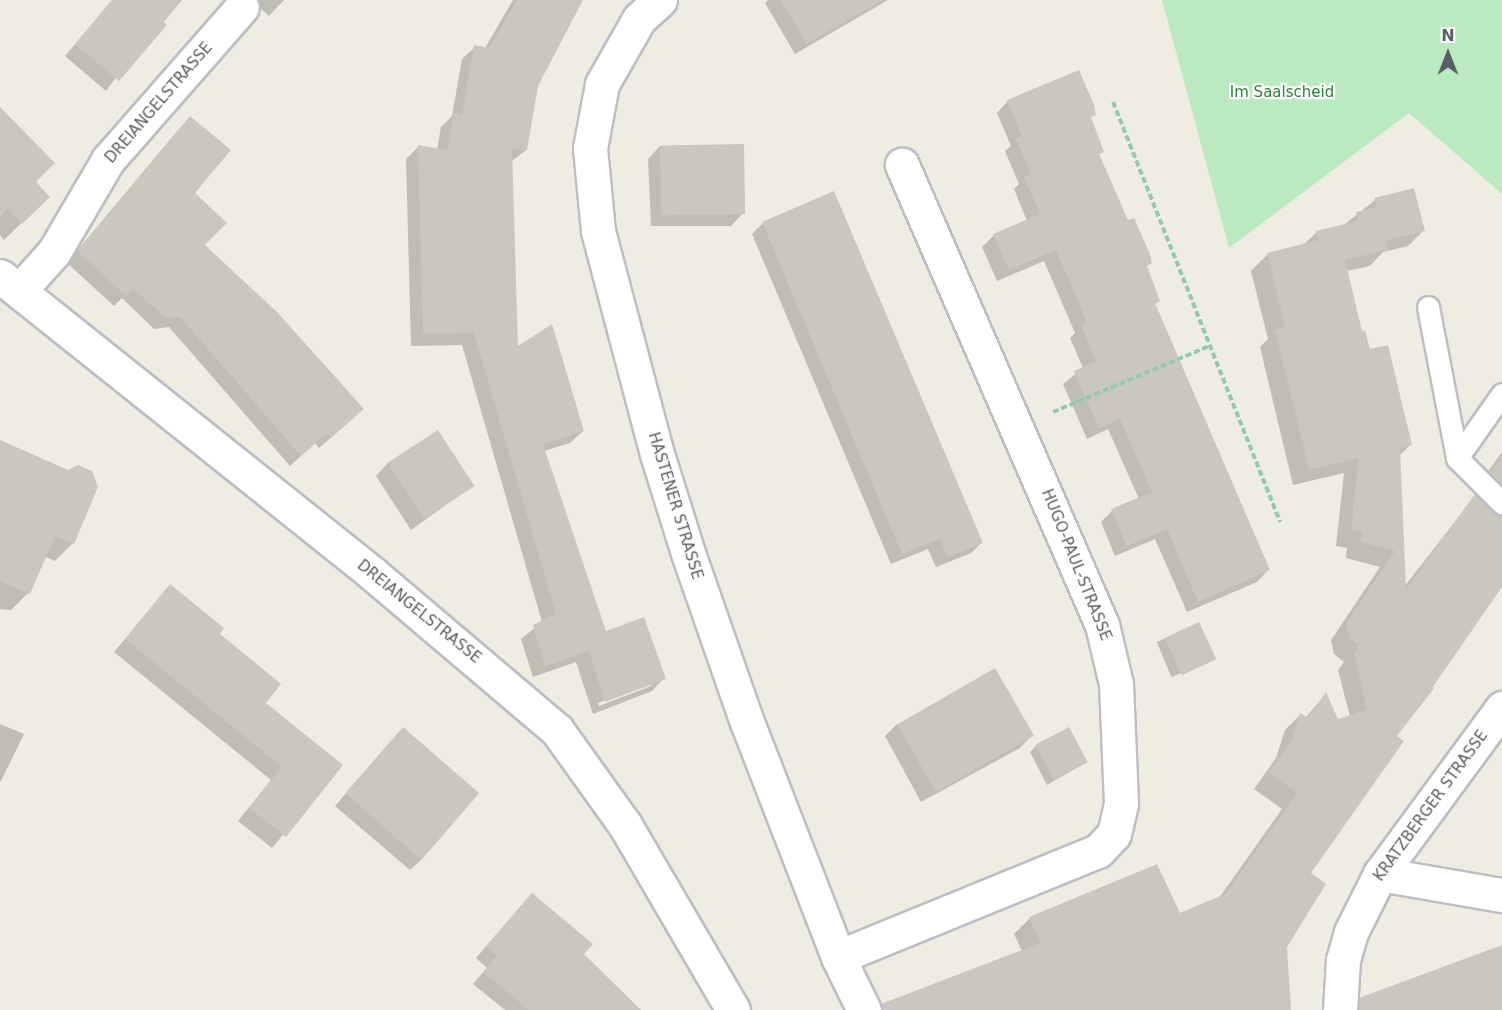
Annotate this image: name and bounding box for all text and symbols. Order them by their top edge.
north arrow [1418,24,1478,84]
text: N [1441,26,1455,45]
street label: DREIANGELSTRASSE [102,39,216,167]
park label: Im Saalscheid [1230,84,1334,102]
street label: HASTENER STRASSE [644,430,706,582]
street label: HUGO-PAUL-STRASSE [1037,487,1115,643]
street label: DREIANGELSTRASSE [353,557,485,667]
street label: KRATZBERGER STRASSE [1370,727,1492,885]

